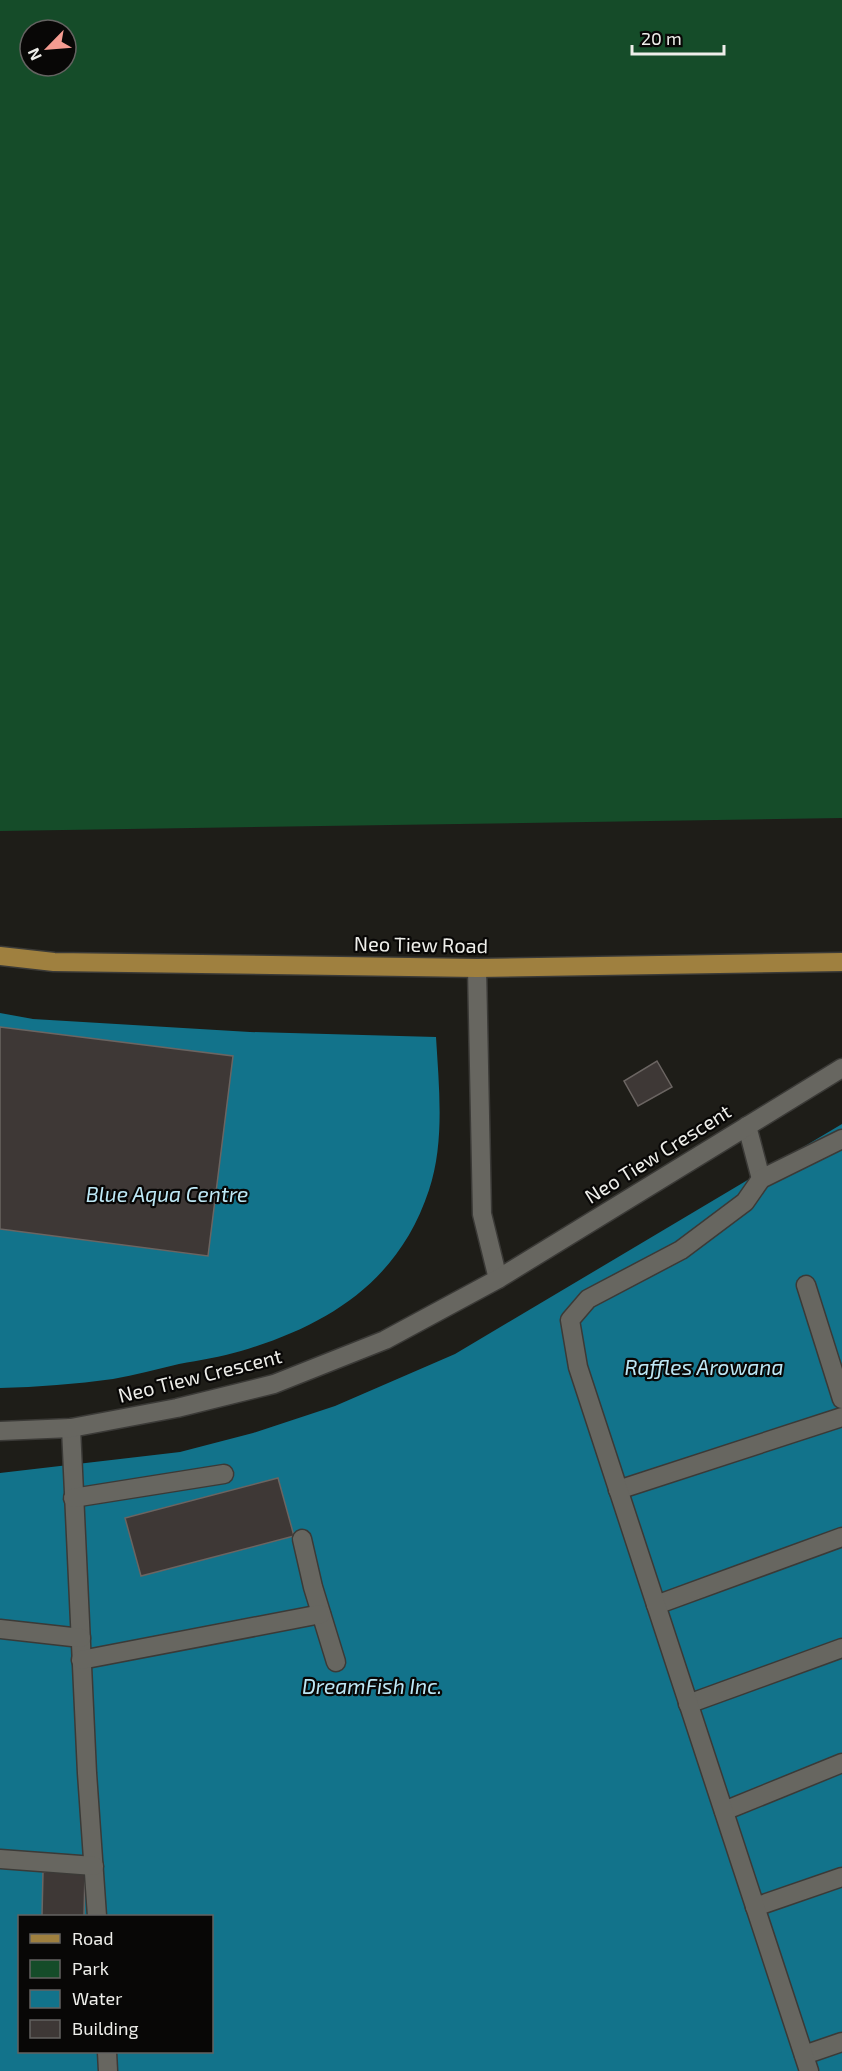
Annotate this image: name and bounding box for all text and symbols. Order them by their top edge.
north arrow [18,18,78,78]
scale bar [632,18,724,56]
text: 20 m [641,27,682,49]
text: N [23,45,45,64]
street label: Neo Tiew Road [354,931,488,957]
street label: Neo Tiew Crescent [580,1098,735,1208]
water label: Blue Aqua Centre [86,1181,248,1206]
street label: Neo Tiew Crescent [115,1343,284,1407]
water label: Raffles Arowana [625,1354,783,1379]
water label: DreamFish Inc. [302,1673,442,1698]
legend [18,1915,213,2053]
text: Road [72,1927,113,1949]
text: Park [72,1957,109,1979]
text: Water [72,1987,122,2009]
text: Building [72,2017,139,2039]

